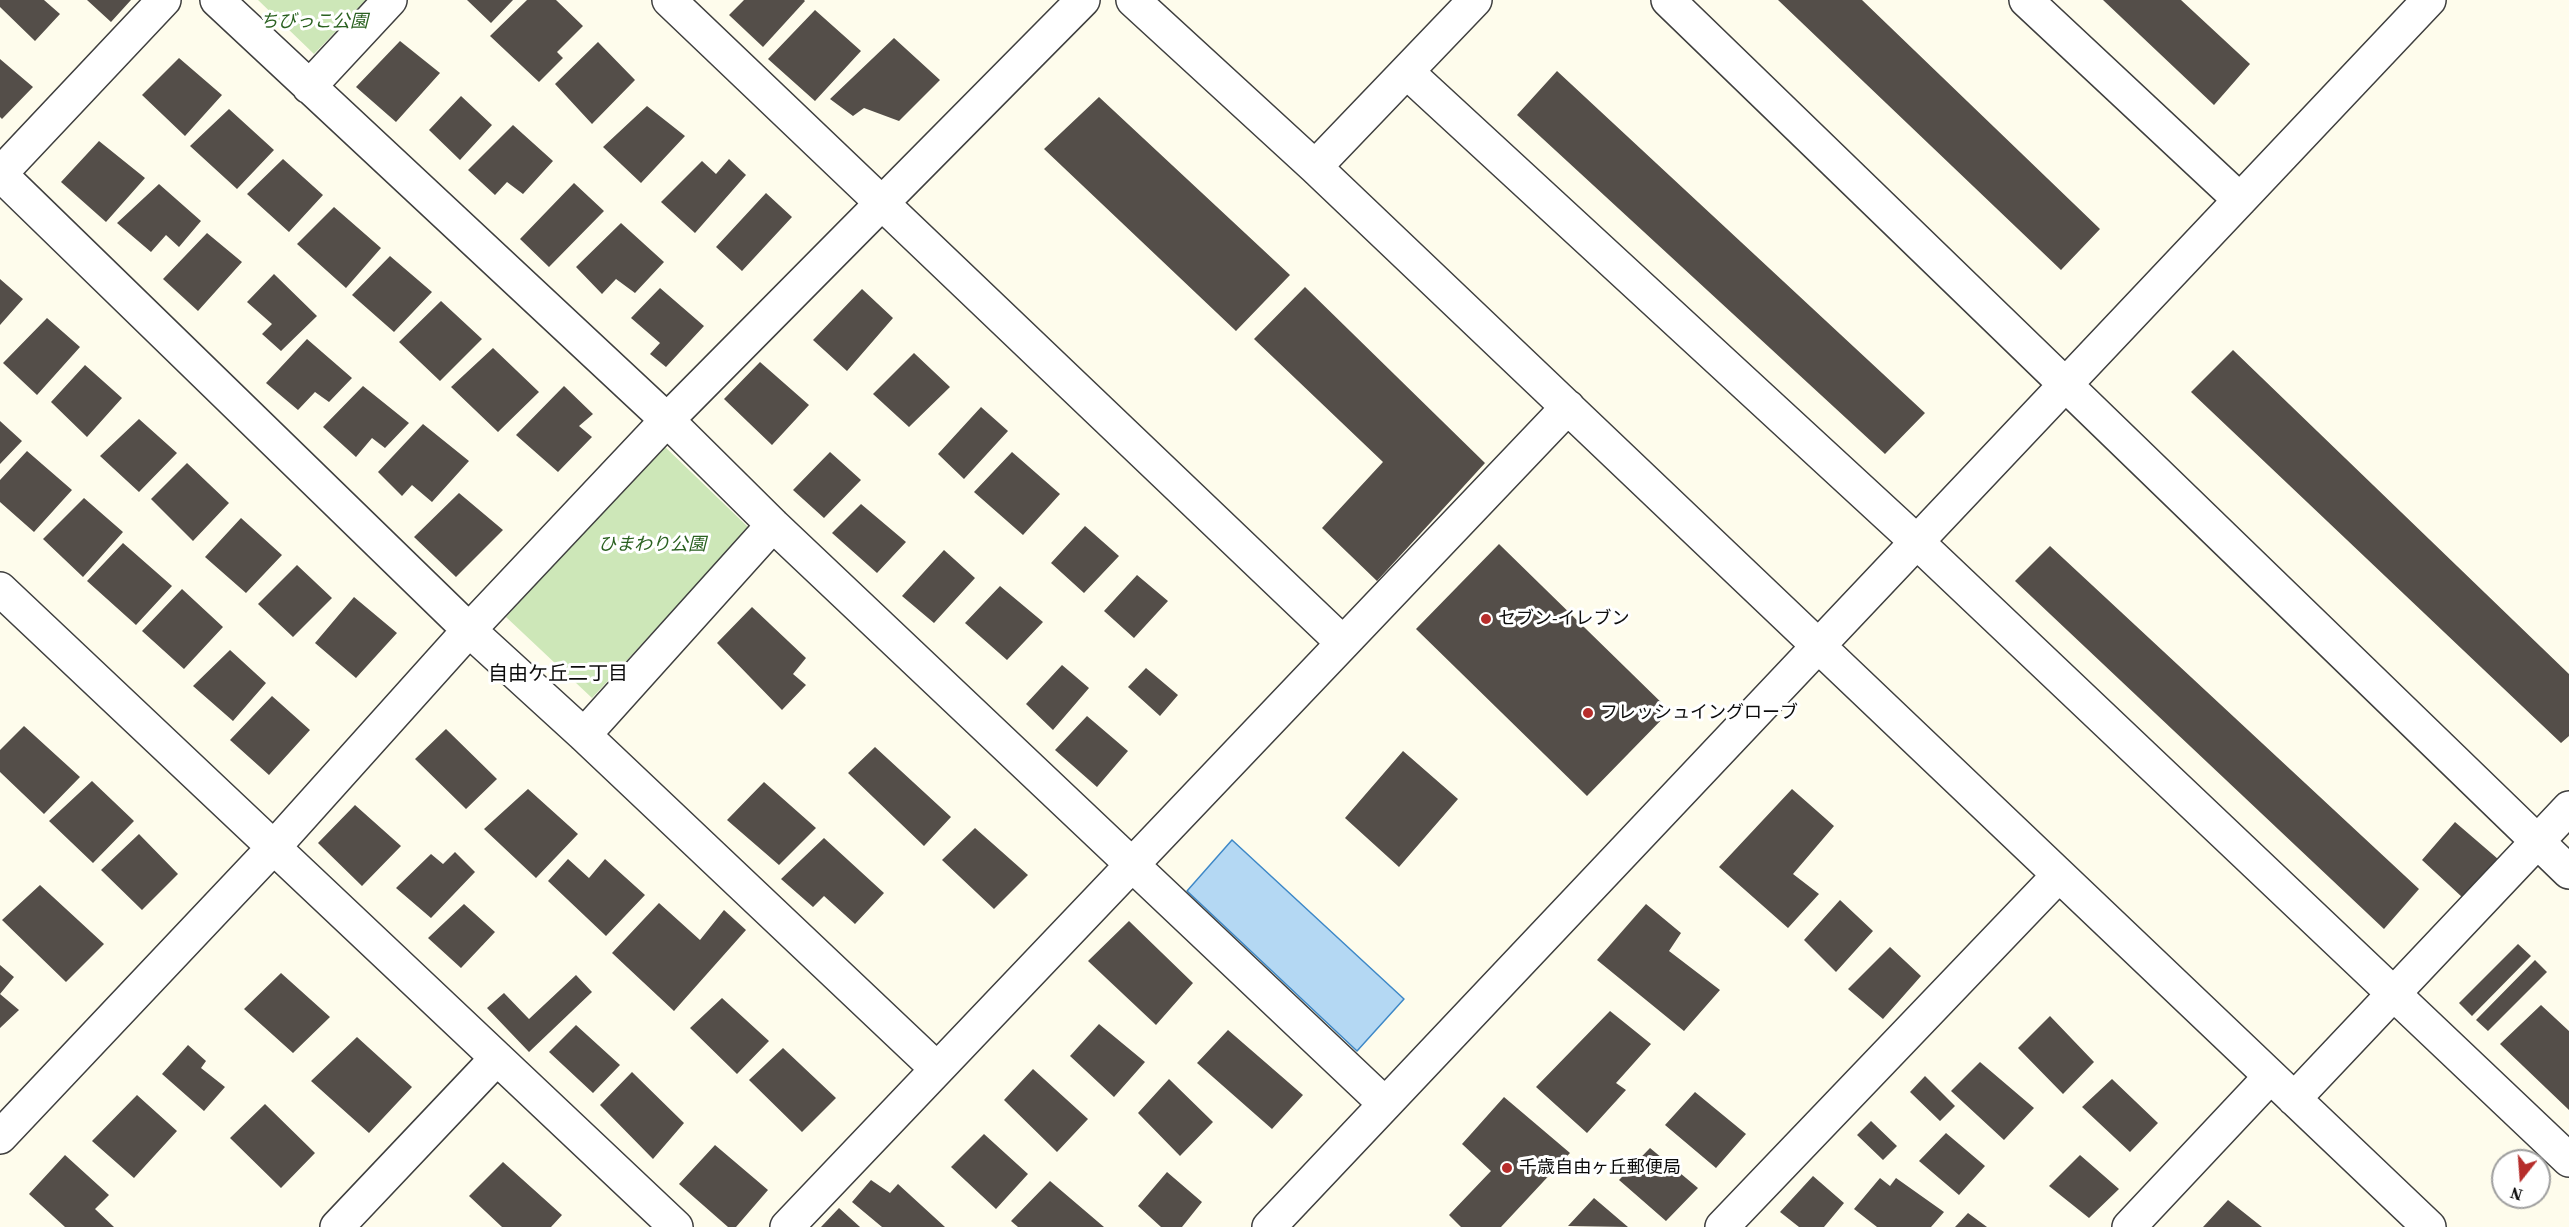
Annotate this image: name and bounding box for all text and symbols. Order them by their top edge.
park label: ちびっこ公園 [260,11,368,33]
park label: ひまわり公園 [598,534,706,556]
place label: セブン-イレブン [1498,608,1630,630]
marker: セブン-イレブン [1479,612,1493,626]
district label: 自由ケ丘二丁目 [488,663,628,687]
place label: フレッシュイングローブ [1600,702,1798,724]
marker: フレッシュイングローブ [1581,706,1595,720]
north arrow [2491,1149,2551,1209]
place label: 千歳自由ヶ丘郵便局 [1519,1157,1681,1179]
marker: 千歳自由ヶ丘郵便局 [1500,1161,1514,1175]
text: N [2508,1182,2525,1207]

